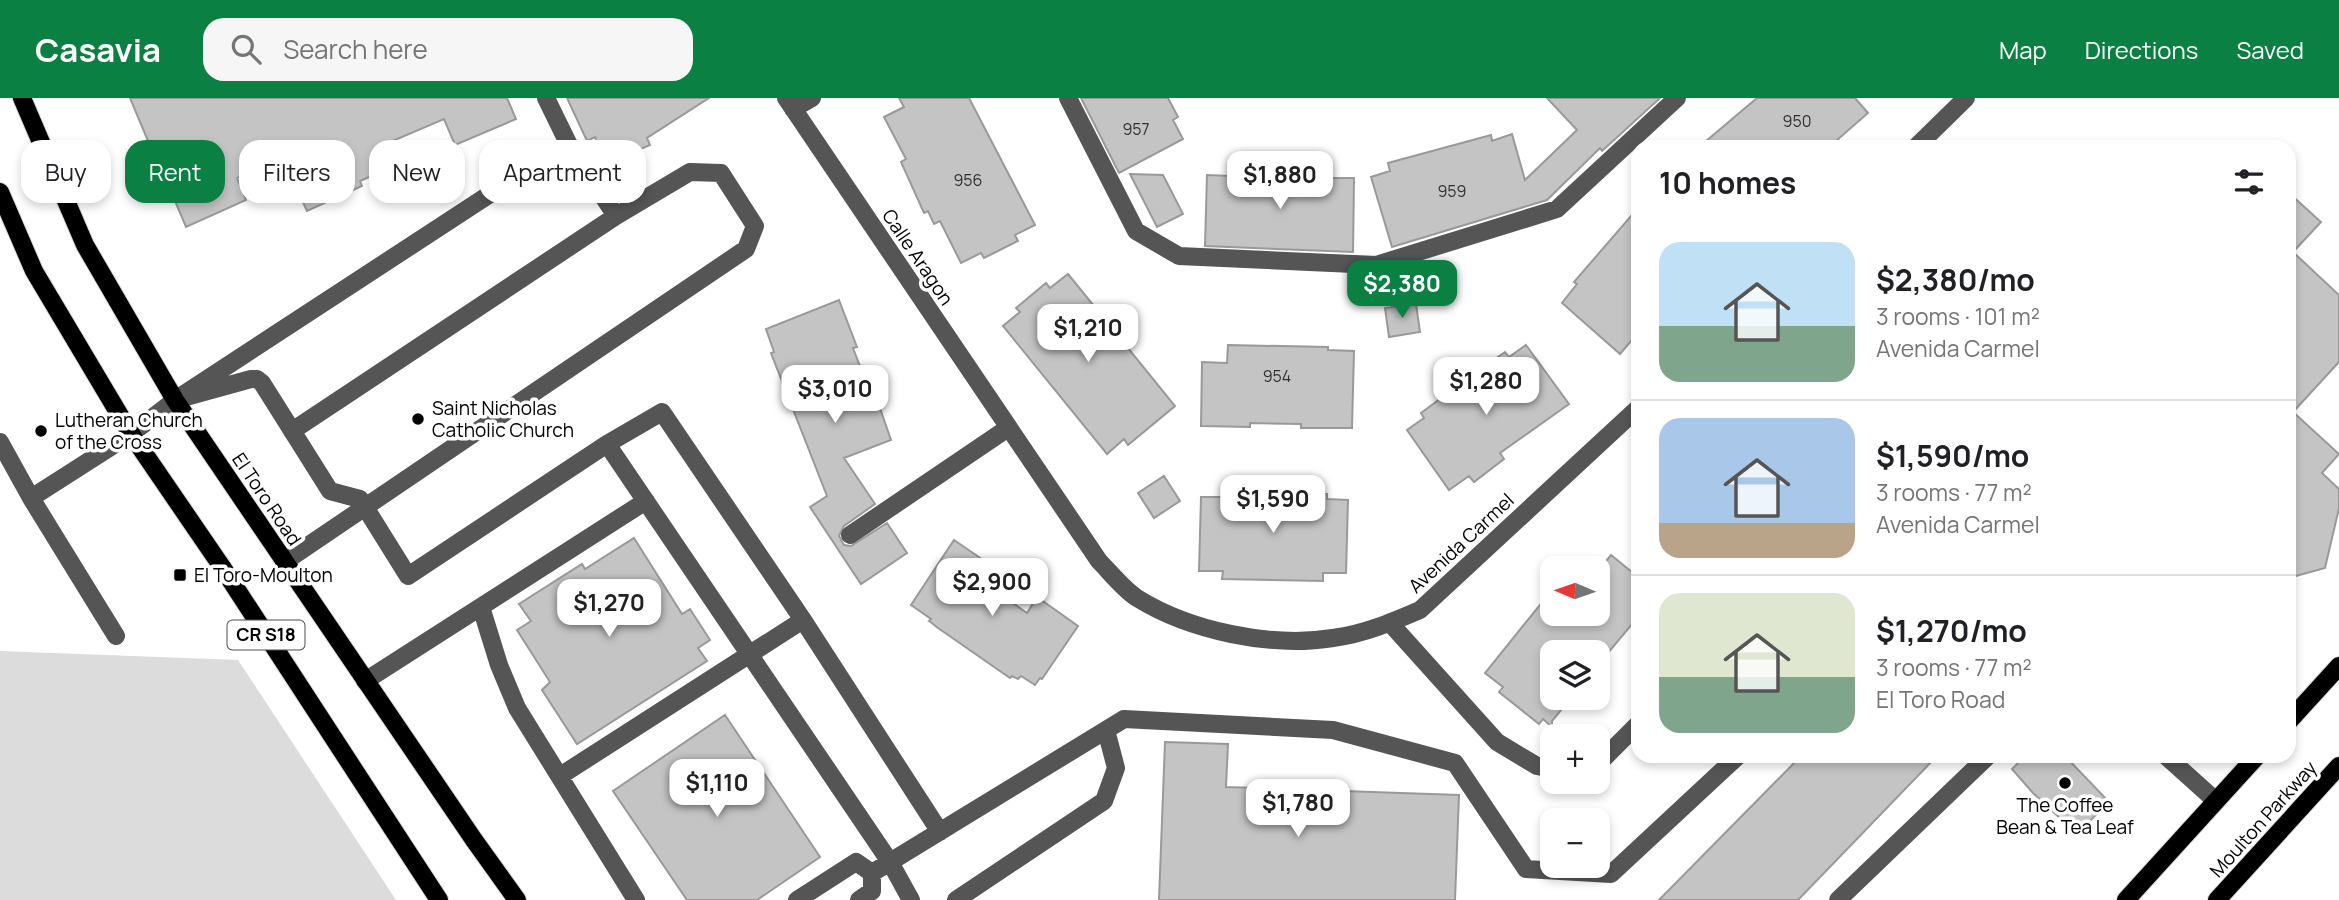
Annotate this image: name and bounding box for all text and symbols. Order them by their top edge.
search box [203,18,693,81]
text: Casavia [35,27,161,72]
icon: search [227,30,265,68]
text: Search here [283,31,428,67]
text: Map [1999,33,2047,66]
text: Directions [2085,33,2198,66]
text: Saved [2236,33,2304,66]
house number: 950 [1783,110,1811,132]
house number: 957 [1122,118,1150,140]
chip: Buy [21,140,111,203]
chip: Rent [125,140,225,203]
chip: Filters [239,140,355,203]
chip: New [369,140,465,203]
chip: Apartment [479,140,646,203]
pin: $1,880 [1223,152,1337,211]
text: $1,880 [1243,158,1317,190]
text: 10 homes [1659,162,1796,203]
icon: filters [2230,163,2268,201]
house number: 956 [953,169,983,191]
house number: 959 [1437,180,1467,202]
street label: Calle Aragon [876,204,960,310]
text: $2,380/mo [1876,259,2035,300]
pin: $2,380 [1345,260,1459,320]
text: $2,380 [1363,267,1441,299]
icon: home [1715,270,1799,354]
text: 3 rooms · 101 m² [1876,300,2040,332]
pin: $1,210 [1031,304,1145,364]
text: $1,210 [1053,311,1123,343]
text: Avenida Carmel [1876,332,2040,364]
pin: $1,280 [1429,358,1543,417]
text: $1,280 [1449,364,1523,396]
house number: 954 [1263,365,1291,387]
pin: $3,010 [778,366,892,425]
text: $3,010 [797,372,873,404]
place label: Saint Nicholas Catholic Church [432,395,574,443]
place label: Lutheran Church of the Cross [55,407,203,455]
marker: Saint Nicholas Catholic Church [410,411,426,427]
marker: Lutheran Church of the Cross [33,423,49,439]
text: $1,590/mo [1876,435,2029,476]
icon: home [1715,446,1799,530]
street label: El Toro Road [226,447,308,551]
pin: $1,590 [1216,476,1330,535]
text: 3 rooms · 77 m² [1876,476,2032,508]
text: $1,590 [1236,482,1310,514]
street label: Avenida Carmel [1403,487,1519,599]
text: Avenida Carmel [1876,508,2040,540]
north arrow [1540,556,1610,626]
map controls [1540,556,1610,878]
pin: $2,900 [935,559,1049,618]
place label: El Toro-Moulton [194,562,333,588]
text: $2,900 [952,565,1032,597]
marker: El Toro-Moulton [172,567,188,583]
pin: $1,270 [552,580,666,639]
text: $1,270 [573,586,645,618]
text: $1,270/mo [1876,610,2027,651]
road number: CR S18 [228,620,304,650]
icon: home [1715,621,1799,705]
button: layers [1540,640,1610,710]
text: 3 rooms · 77 m² [1876,651,2032,683]
text: El Toro Road [1876,683,2005,715]
button: + [1540,724,1610,794]
street label: Moulton Parkway [2204,755,2322,883]
pin: $1,110 [660,760,774,819]
text: $1,110 [685,766,749,798]
marker: The Coffee Bean & Tea Leaf [2057,775,2073,791]
pin: $1,780 [1241,780,1355,839]
text: $1,780 [1262,786,1334,818]
place label: The Coffee Bean & Tea Leaf [1996,792,2134,840]
button: − [1540,808,1610,878]

